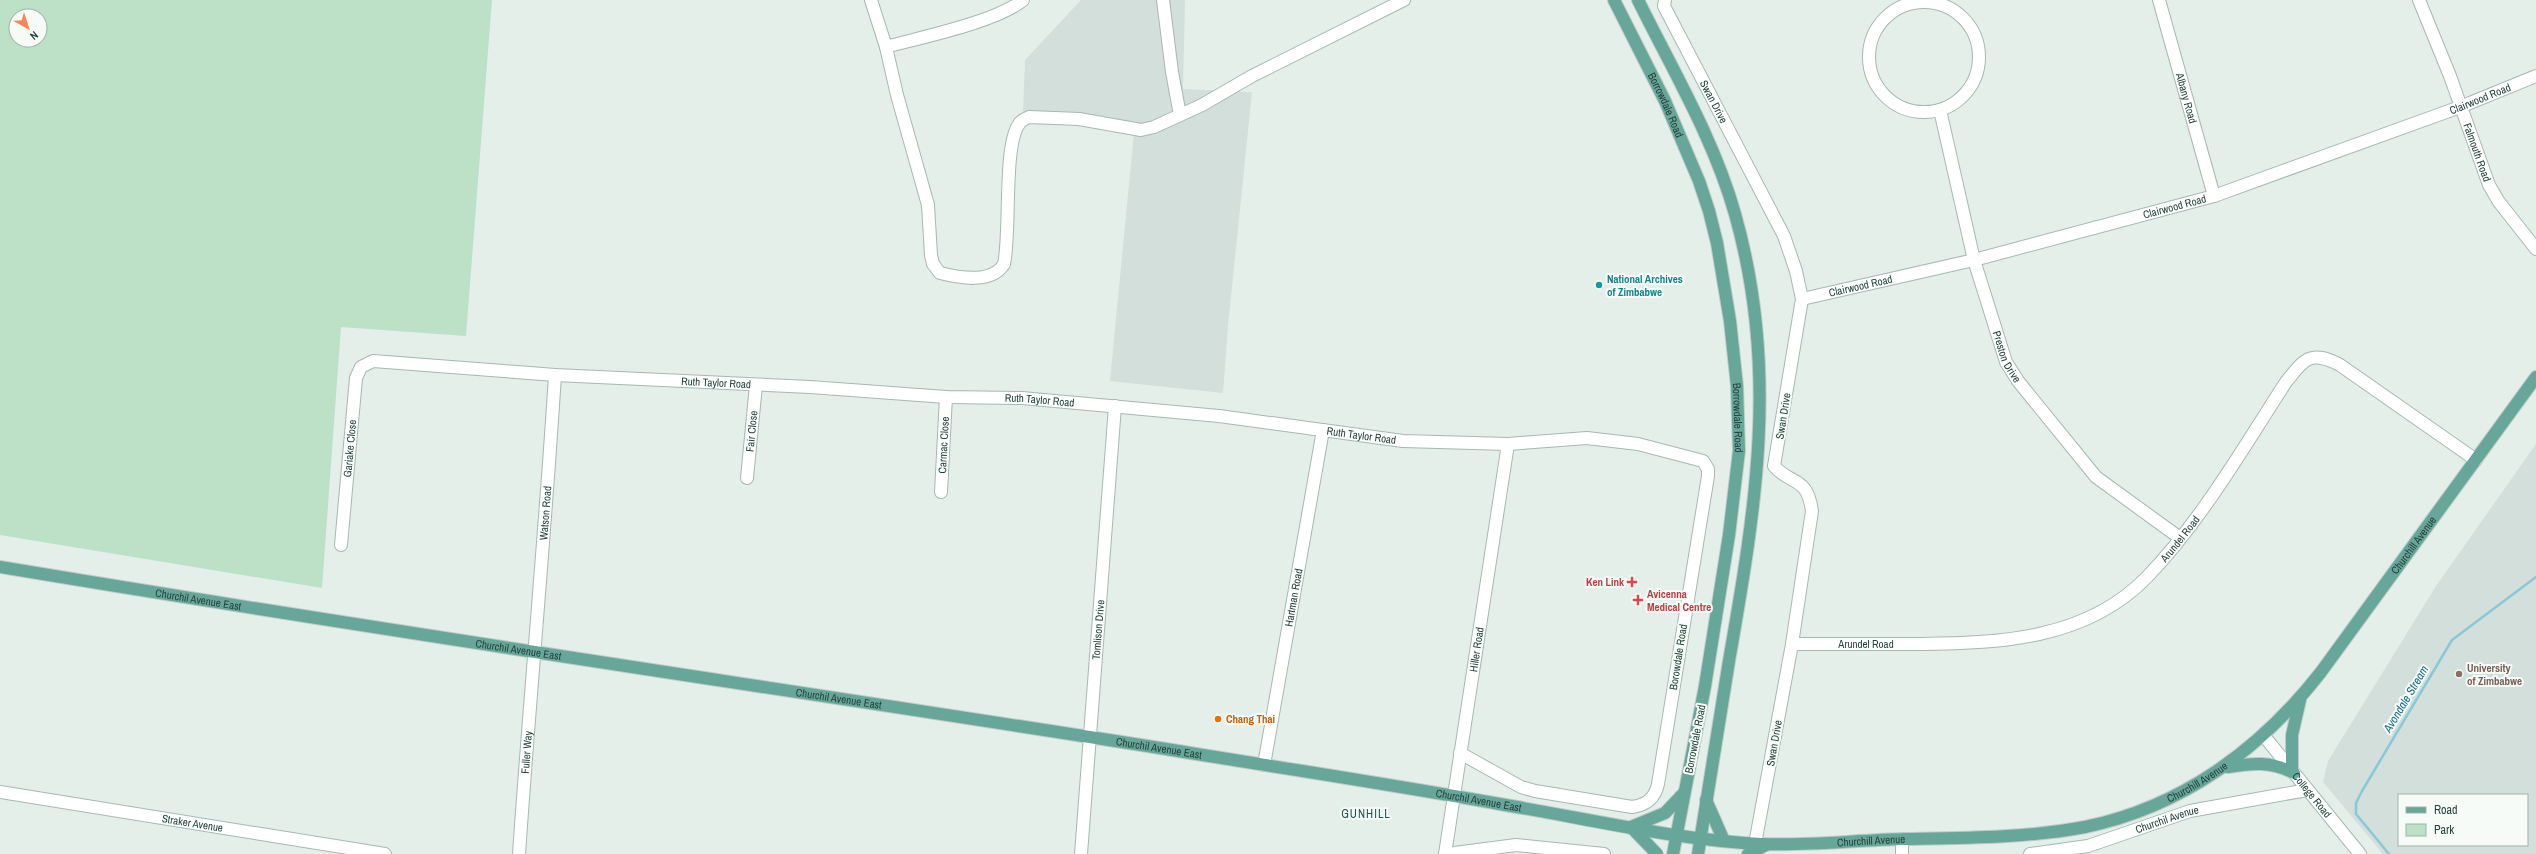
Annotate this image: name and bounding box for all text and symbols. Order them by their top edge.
north arrow [8,8,48,48]
text: N [27,28,41,43]
street label: Borrowdale Road [1645,70,1687,139]
street label: Albany Road [2173,70,2200,125]
street label: Swan Drive [1697,78,1731,126]
street label: Clairwood Road [2447,80,2513,117]
street label: Falmouth Road [2460,121,2494,183]
street label: Clairwood Road [2142,191,2208,222]
place label: National Archives of Zimbabwe [1607,272,1683,299]
street label: Clairwood Road [1827,272,1894,300]
marker: National Archives of Zimbabwe [1594,280,1604,290]
street label: Preston Drive [1990,329,2024,385]
street label: Ruth Taylor Road [681,374,751,391]
street label: Borrowdale Road [1730,382,1746,453]
street label: Ruth Taylor Road [1005,391,1075,410]
street label: Swan Drive [1772,392,1794,440]
street label: Fair Close [743,410,760,452]
street label: Carmac Close [935,416,952,474]
street label: Gariake Close [340,419,359,478]
street label: Ruth Taylor Road [1326,424,1397,447]
street label: Watson Road [536,485,554,541]
street label: Arundel Road [2156,513,2203,566]
street label: Churchill Avenue [2388,513,2439,577]
street label: Hartman Road [1281,567,1305,628]
place label: Ken Link [1586,575,1625,589]
marker: Ken Link [1627,577,1637,587]
street label: Churchil Avenue East [154,586,243,613]
place label: Avicenna Medical Centre [1647,587,1711,614]
marker: Avicenna Medical Centre [1632,594,1644,606]
street label: Tomlison Drive [1089,599,1107,660]
street label: Borowdale Road [1666,623,1690,691]
street label: Hiller Road [1466,626,1487,673]
street label: Churchil Avenue East [474,636,563,663]
street label: Arundel Road [1837,637,1894,651]
place label: University of Zimbabwe [2467,661,2522,688]
water label: Avondale Stream [2379,663,2432,736]
marker: University of Zimbabwe [2454,669,2464,679]
street label: Churchil Avenue East [795,685,883,712]
street label: Borrowdale Road [1681,703,1709,775]
place label: Chang Thai [1226,712,1275,726]
marker: Chang Thai [1213,714,1223,724]
street label: Swan Drive [1763,719,1785,767]
street label: Fuller Way [518,730,535,774]
street label: Churchil Avenue East [1115,734,1203,762]
street label: Churchill Avenue [2164,759,2230,806]
street label: College Road [2289,769,2335,821]
street label: Churchil Avenue East [1435,786,1523,815]
legend [2398,794,2528,846]
text: Road [2434,802,2458,818]
street label: Churchil Avenue [2133,803,2200,836]
district label: GUNHILL [1341,806,1391,822]
street label: Straker Avenue [161,811,224,835]
text: Park [2434,822,2454,838]
street label: Churchill Avenue [1837,832,1905,849]

